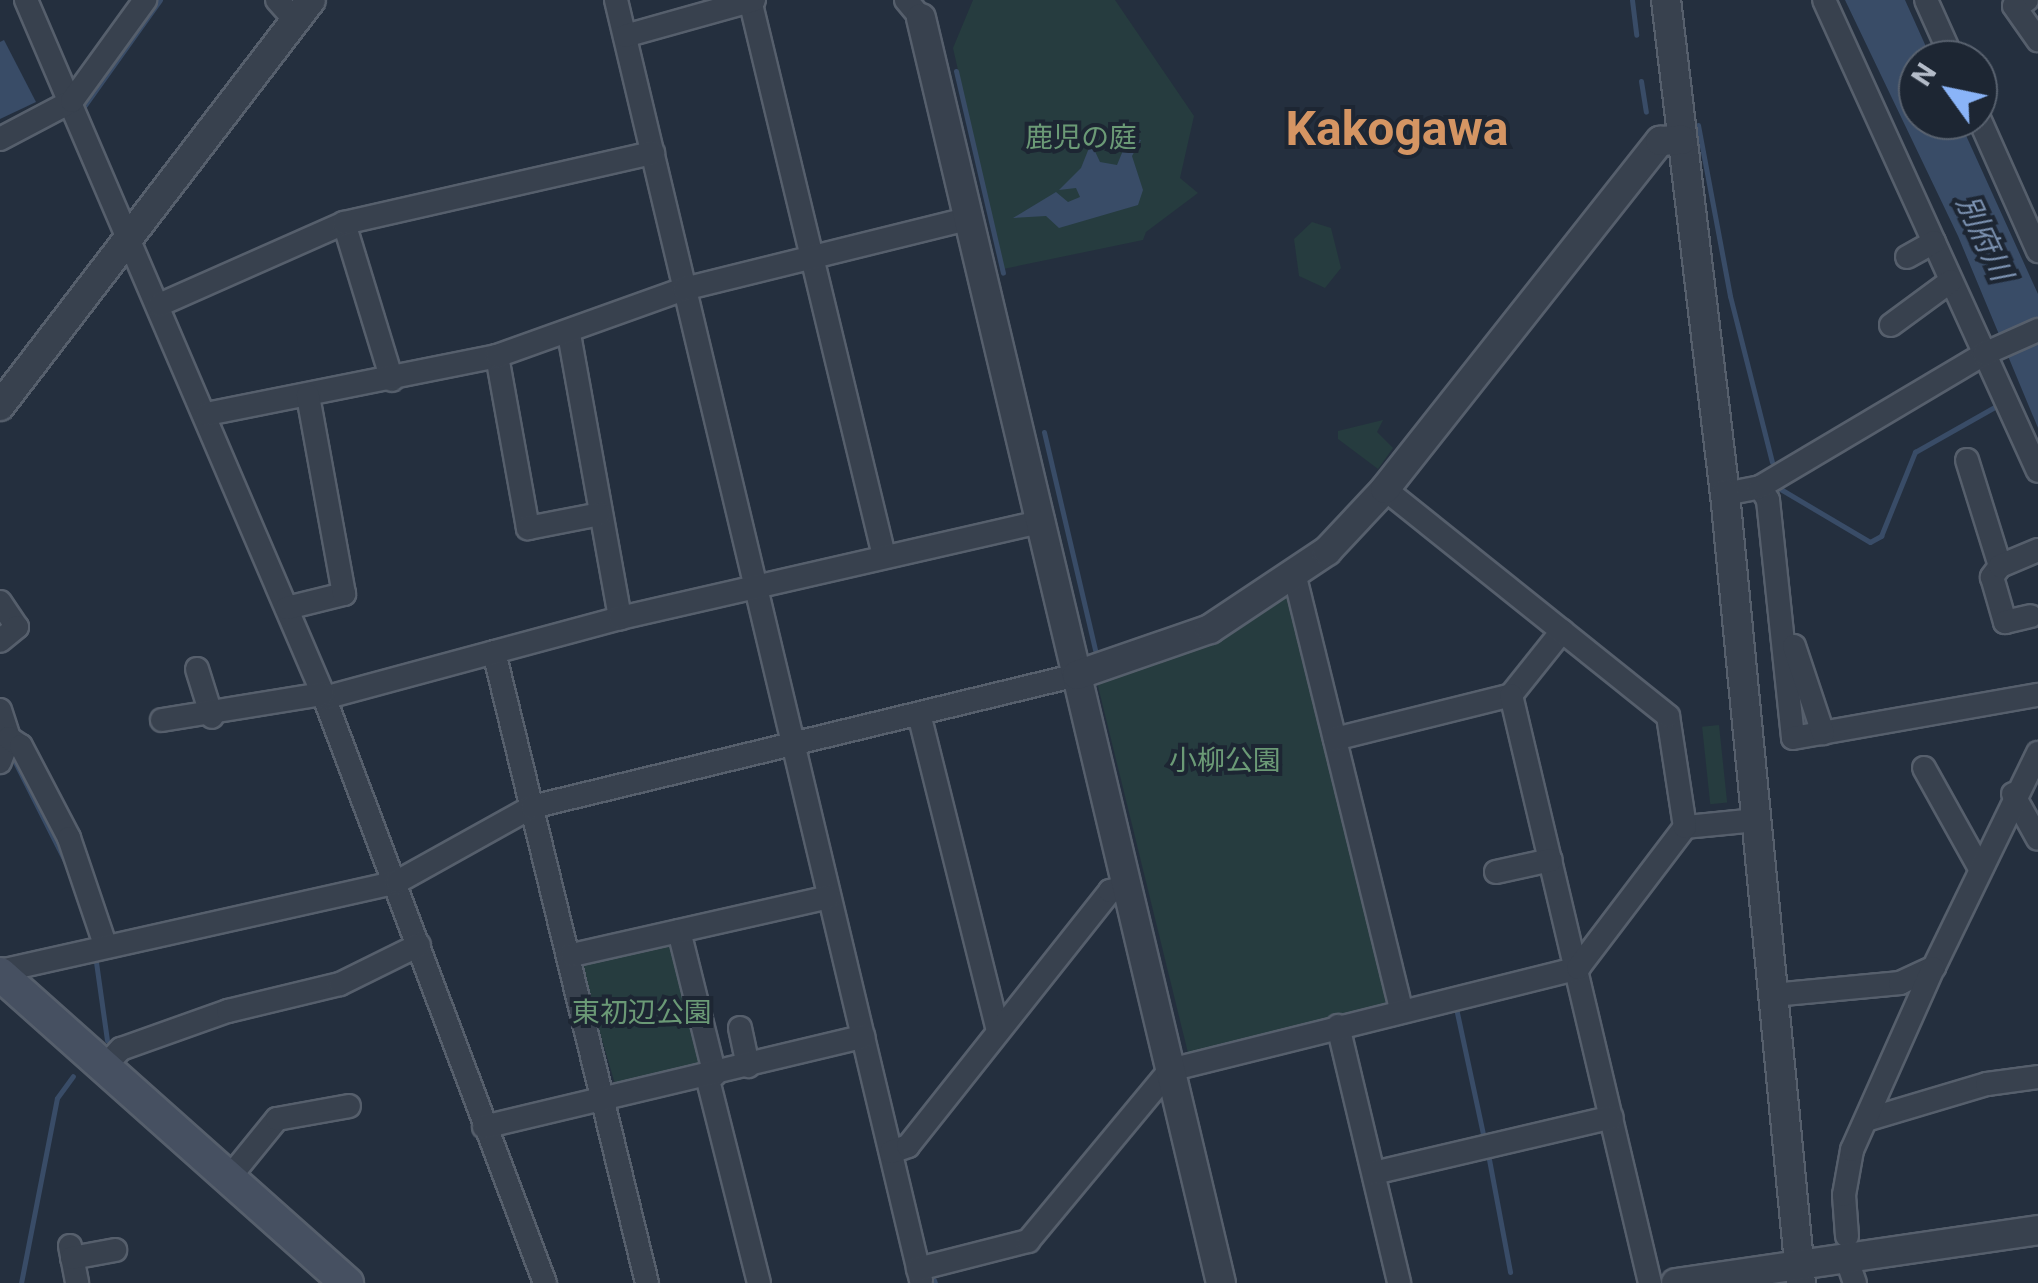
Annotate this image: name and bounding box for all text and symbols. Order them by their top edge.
north arrow [1898,40,1998,140]
text: N [1905,57,1943,92]
district label: Kakogawa [1286,100,1508,158]
park label: 鹿児の庭 [1025,121,1137,155]
water label: 別府川 [1949,190,2019,286]
park label: 小柳公園 [1169,744,1281,778]
park label: 東初辺公園 [572,996,712,1030]

